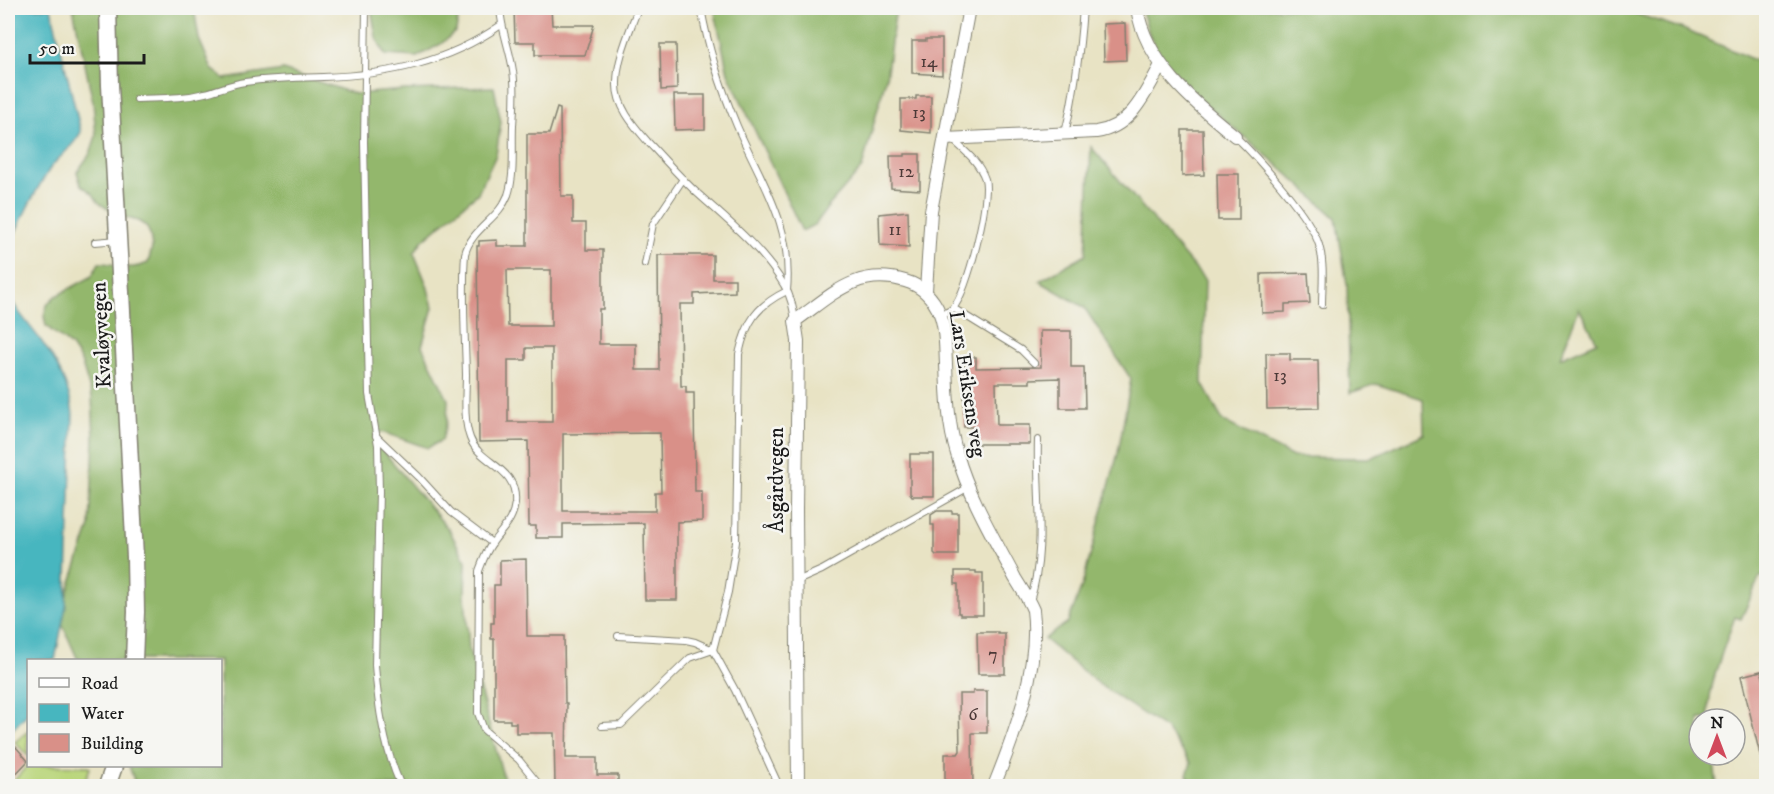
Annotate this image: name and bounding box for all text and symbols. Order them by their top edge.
scale bar [30,27,144,65]
text: 50 m [39,38,75,60]
house number: 14 [921,51,938,73]
house number: 13 [912,102,926,124]
house number: 12 [898,161,914,183]
house number: 11 [888,219,902,241]
street label: Kvaløyvegen [86,281,118,389]
street label: Lars Eriksens veg [943,309,992,460]
house number: 13 [1273,365,1287,387]
street label: Åsgårdvegen [762,427,790,533]
house number: 7 [988,644,998,666]
legend [27,659,222,767]
text: Road [81,673,118,695]
text: Water [80,703,124,725]
house number: 6 [968,704,978,726]
north arrow [1687,707,1747,767]
text: N [1710,713,1724,733]
text: Building [81,733,143,755]

